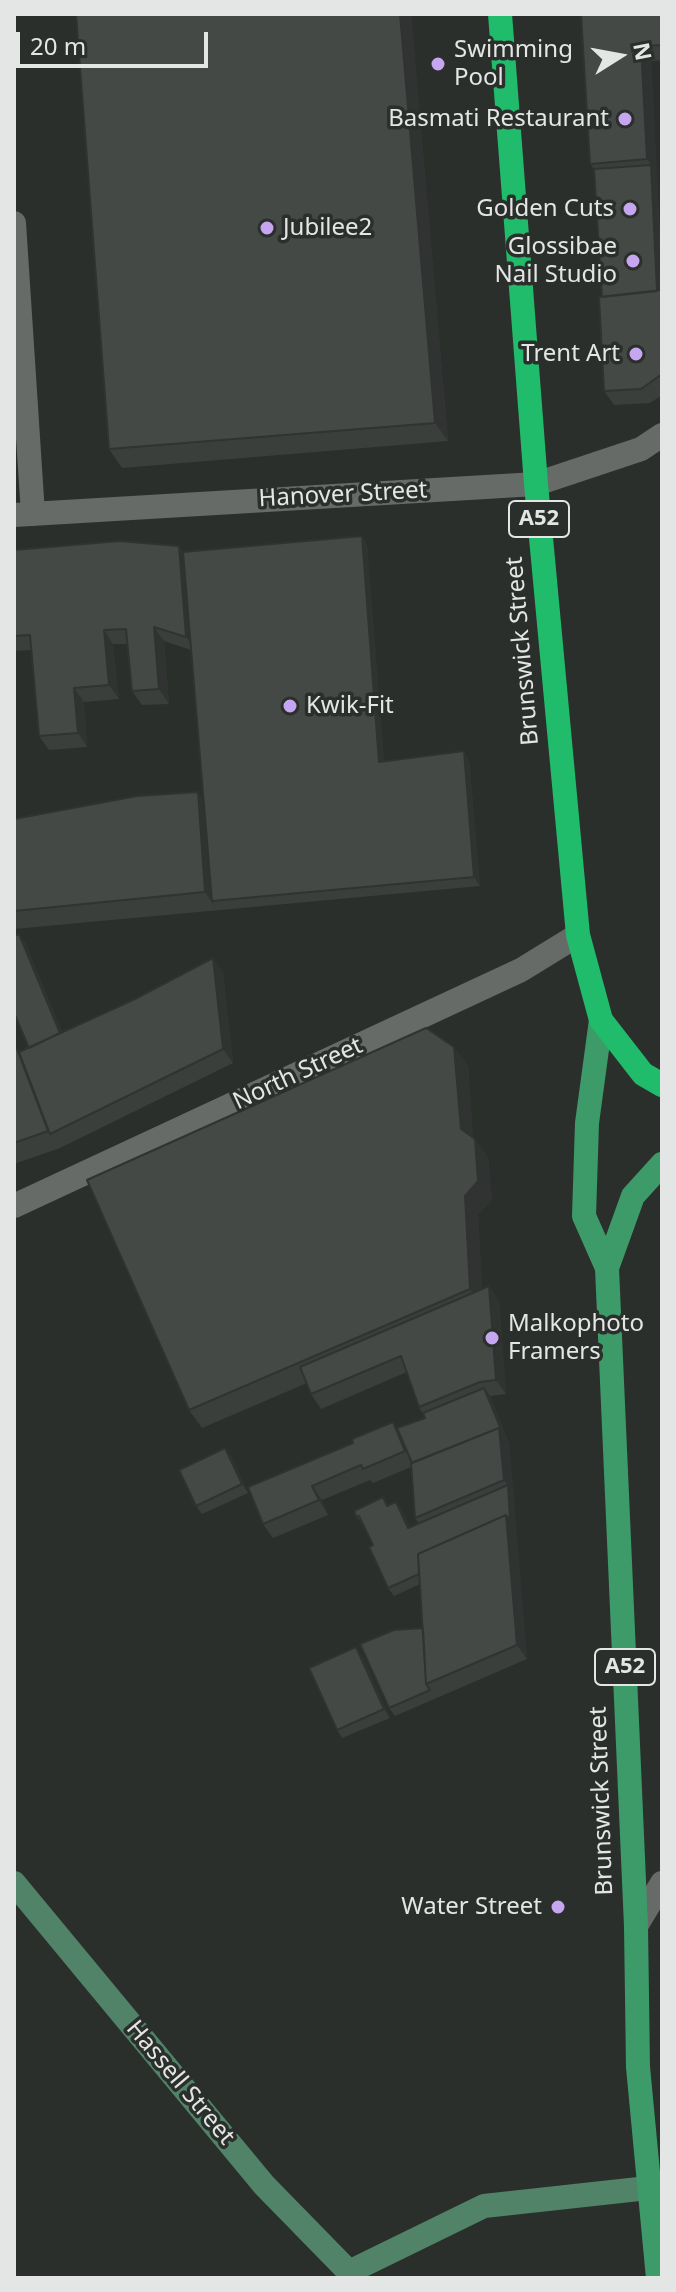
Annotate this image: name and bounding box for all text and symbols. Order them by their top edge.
scale bar [20,16,212,66]
north arrow [580,16,660,96]
text: 20 m [30,29,86,62]
place label: Swimming Pool [454,36,573,92]
text: N [627,40,660,63]
marker: Swimming Pool [429,55,447,73]
place label: Basmati Restaurant [388,105,609,133]
marker: Basmati Restaurant [616,110,634,128]
place label: Golden Cuts [476,195,614,223]
marker: Golden Cuts [621,200,639,218]
place label: Jubilee2 [283,214,372,242]
marker: Jubilee2 [258,219,276,237]
place label: Glossibae Nail Studio [495,233,617,289]
marker: Glossibae Nail Studio [624,252,642,270]
place label: Trent Art [521,340,620,368]
marker: Trent Art [627,345,645,363]
street label: Hanover Street [258,476,428,514]
road number: A52 [509,501,569,537]
street label: Brunswick Street [500,555,546,747]
place label: Kwik-Fit [306,692,394,720]
marker: Kwik-Fit [281,697,299,715]
street label: North Street [229,1031,367,1117]
place label: Malkophoto Framers [508,1310,644,1366]
marker: Malkophoto Framers [483,1329,501,1347]
road number: A52 [595,1649,655,1685]
street label: Brunswick Street [584,1706,620,1896]
place label: Water Street [401,1893,542,1921]
marker: Water Street [549,1898,567,1916]
street label: Hassell Street [120,2015,240,2151]

